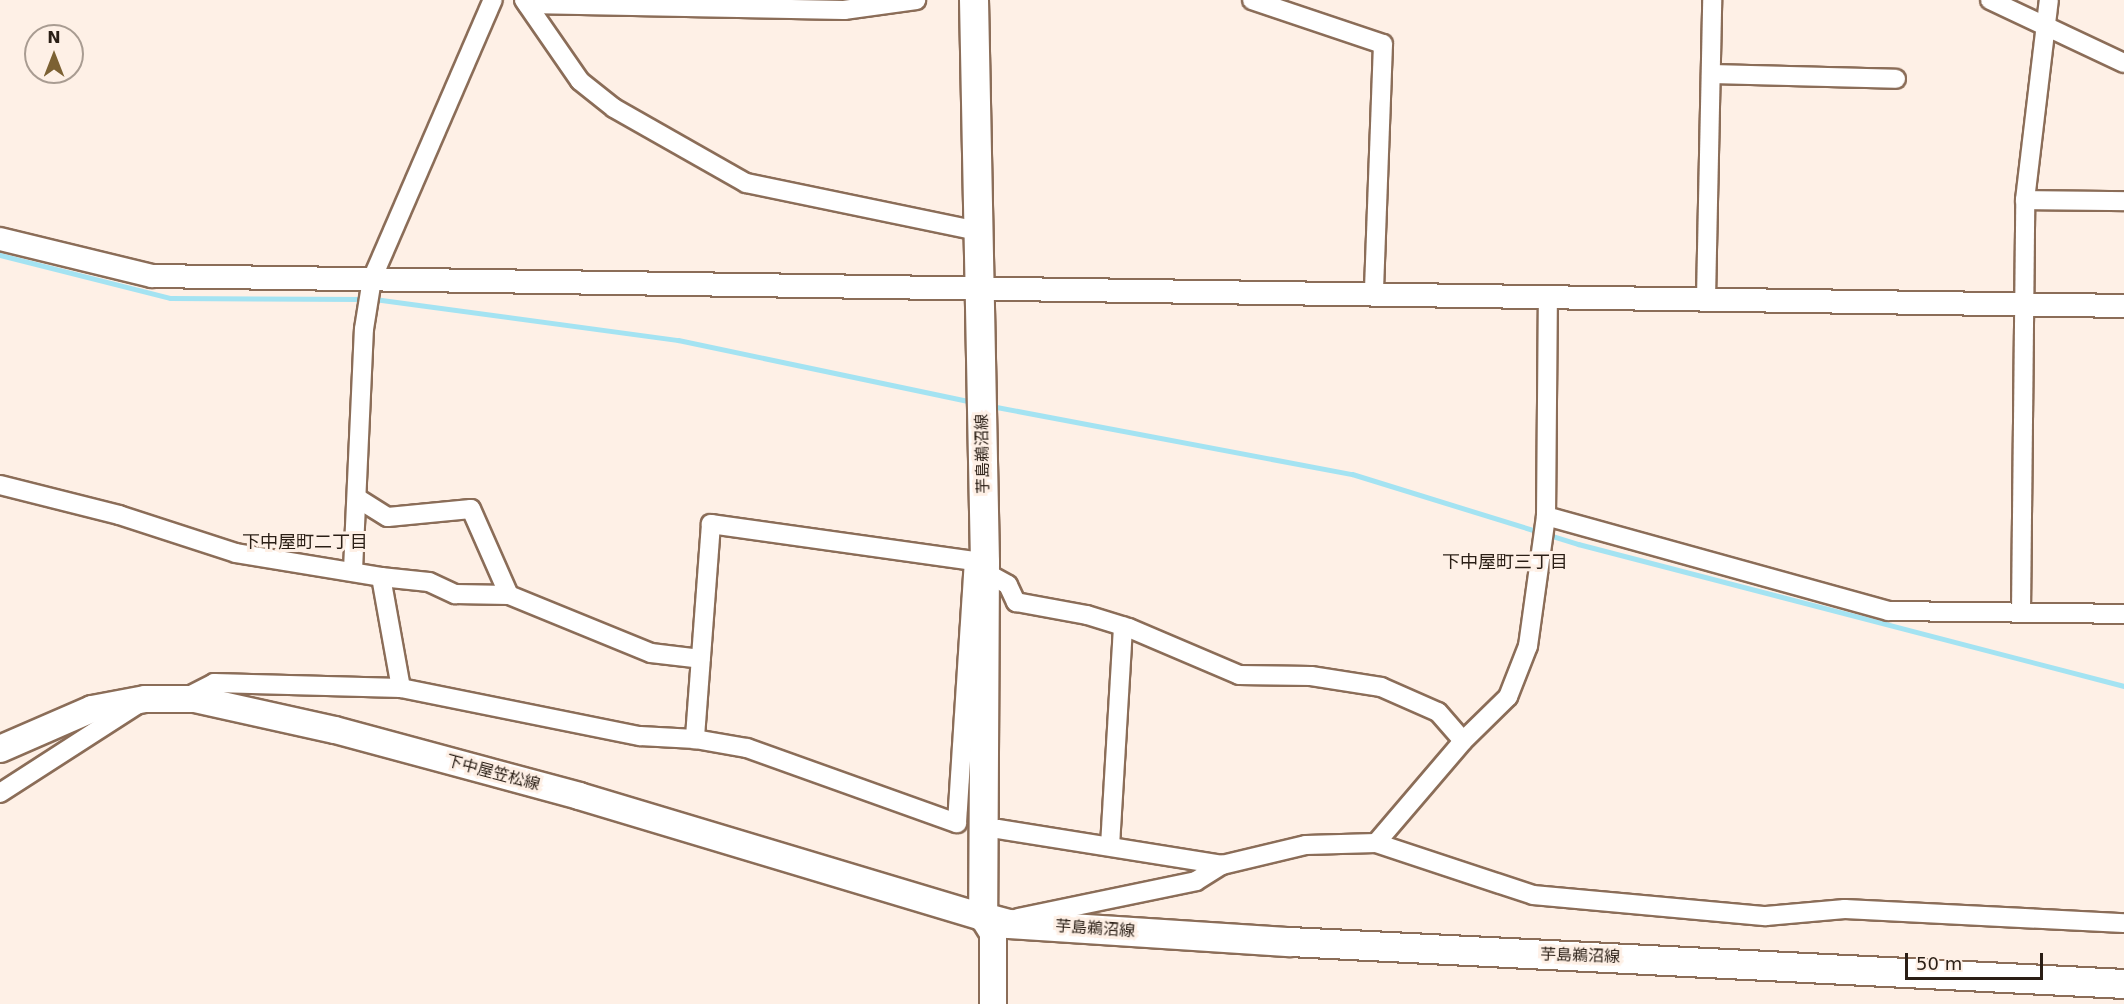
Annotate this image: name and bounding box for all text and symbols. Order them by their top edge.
north arrow [24,24,84,84]
text: N [47,28,61,47]
street label: 芋島鵜沼線 [973,414,993,494]
district label: 下中屋町二丁目 [242,531,368,553]
district label: 下中屋町三丁目 [1442,551,1568,573]
street label: 下中屋笠松線 [444,751,542,795]
street label: 芋島鵜沼線 [1054,917,1136,941]
scale bar [1908,941,2046,979]
street label: 芋島鵜沼線 [1540,945,1620,967]
text: 50 m [1916,953,1962,974]

